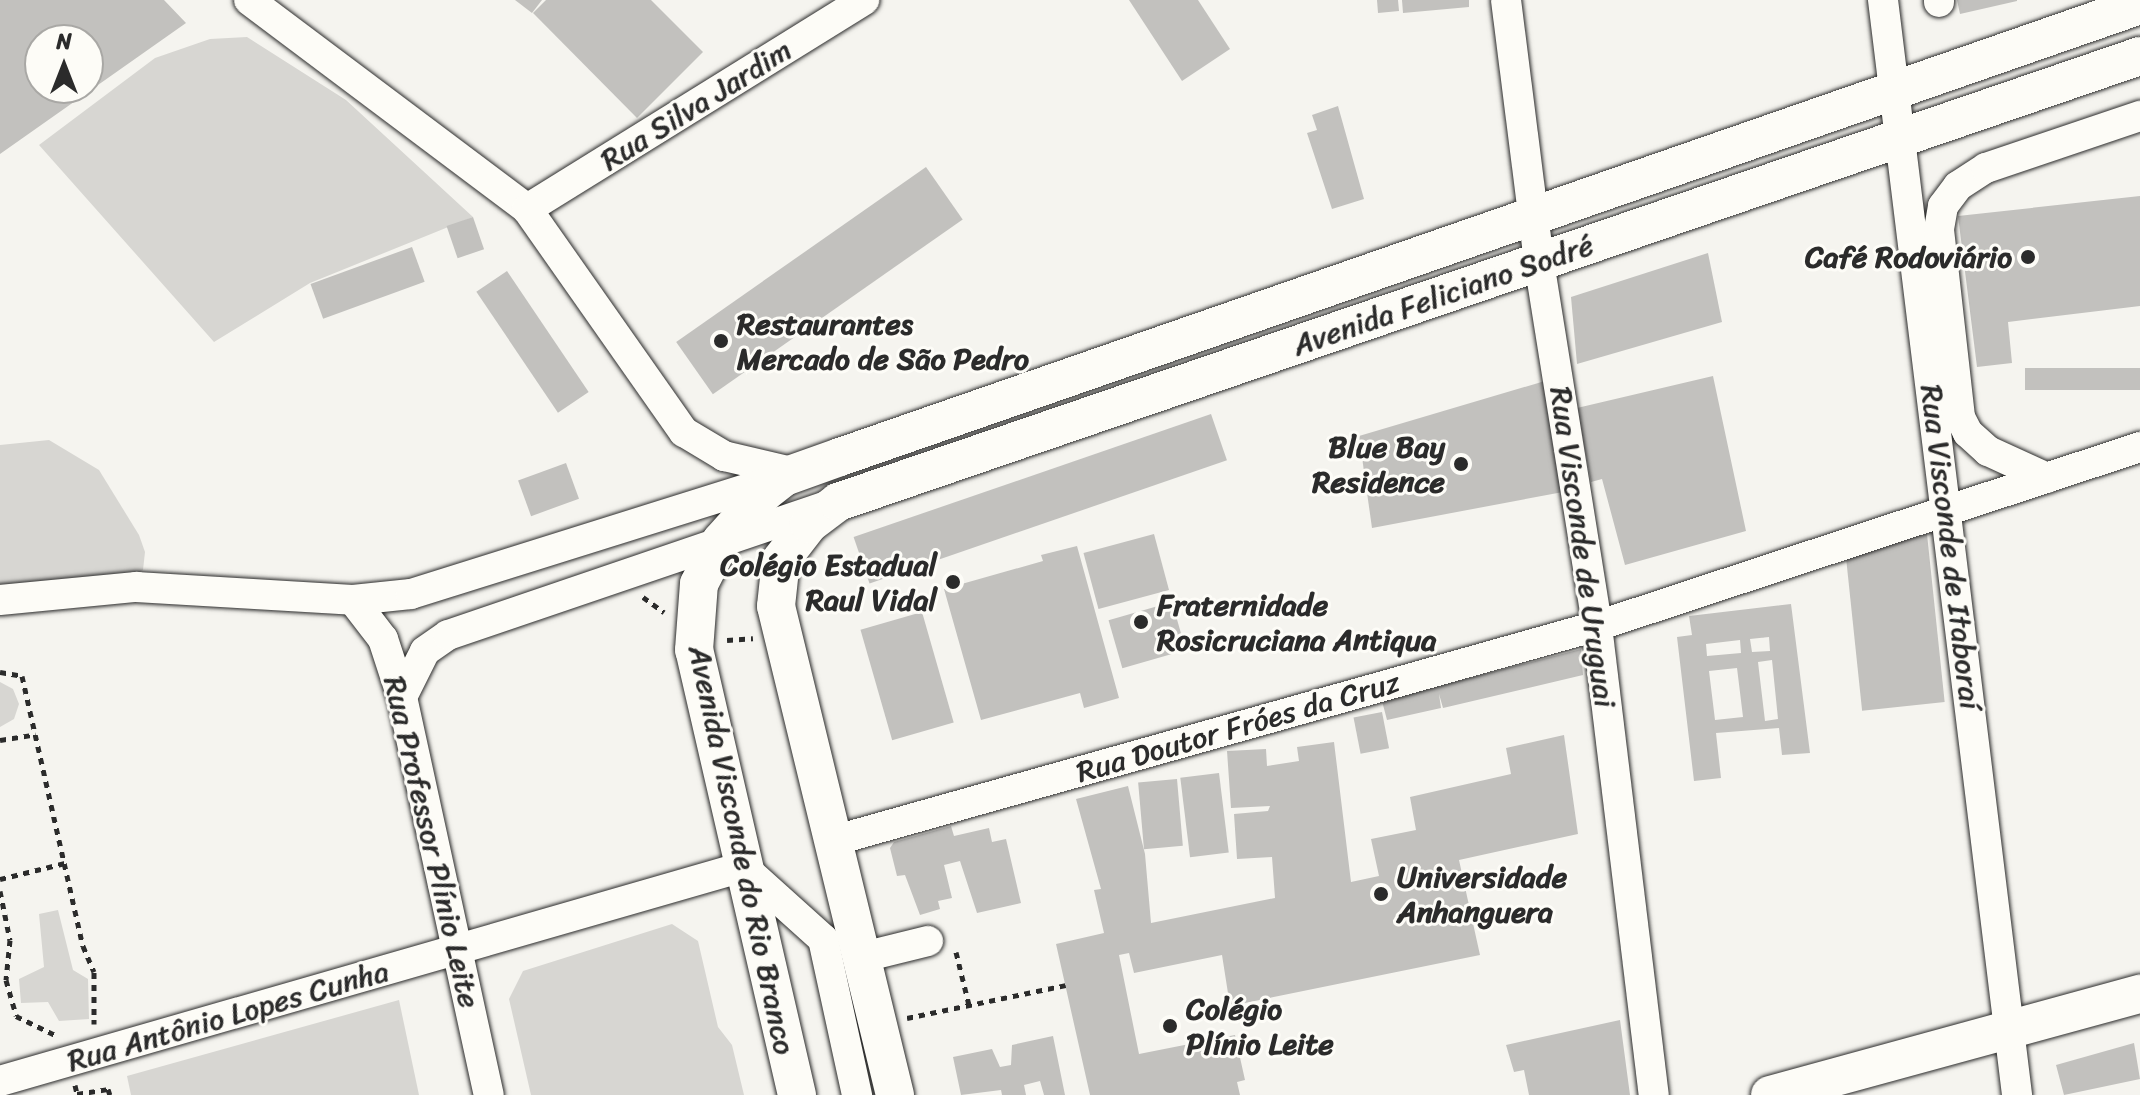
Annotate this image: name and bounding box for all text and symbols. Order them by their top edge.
text: N [56,22,72,61]
north arrow [24,24,104,104]
street label: Rua Silva Jardim [594,32,798,178]
street label: Avenida Feliciano Sodré [1288,227,1598,363]
place label: Café Rodoviário [1804,239,2012,275]
marker: Café Rodoviário [2019,248,2037,266]
place label: Restaurantes Mercado de São Pedro [737,306,1031,376]
marker: Restaurantes Mercado de São Pedro [712,332,730,350]
street label: Rua Visconde de Itaboraí [1913,382,1989,712]
street label: Rua Visconde de Uruguai [1543,384,1623,710]
place label: Blue Bay Residence [1312,429,1445,500]
marker: Blue Bay Residence [1452,455,1470,473]
place label: Colégio Estadual Raul Vidal [719,547,937,618]
marker: Colégio Estadual Raul Vidal [944,573,962,591]
place label: Fraternidade Rosicruciana Antiqua [1157,587,1436,658]
marker: Fraternidade Rosicruciana Antiqua [1132,613,1150,631]
street label: Avenida Visconde do Rio Branco [681,642,803,1058]
street label: Rua Doutor Fróes da Cruz [1072,663,1404,791]
street label: Rua Professor Plínio Leite [376,672,488,1012]
place label: Universidade Anhanguera [1397,859,1567,930]
marker: Universidade Anhanguera [1372,885,1390,903]
street label: Rua Antônio Lopes Cunha [63,953,393,1079]
place label: Colégio Plínio Leite [1186,991,1334,1062]
marker: Colégio Plínio Leite [1161,1017,1179,1035]

